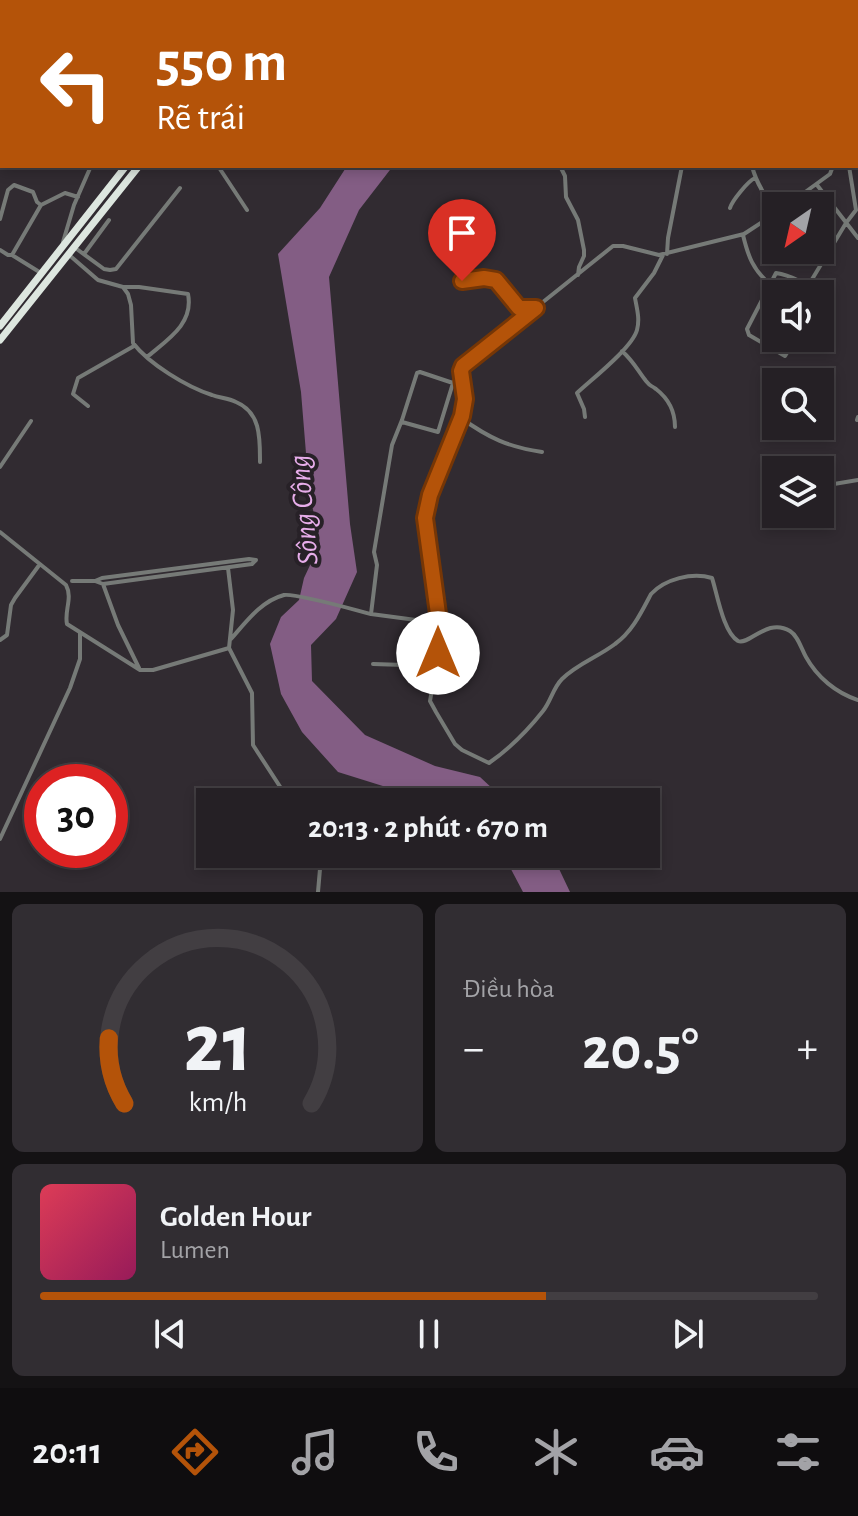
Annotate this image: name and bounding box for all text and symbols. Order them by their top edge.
icon: left [24,32,128,136]
text: 550 m [156,35,287,91]
text: Rẽ trái [156,100,245,136]
north arrow [762,192,834,264]
map controls [762,192,834,528]
pin [428,199,496,281]
icon: arrive [440,211,484,255]
button: sound [762,280,834,352]
button: search [762,368,834,440]
water label: Sông Công [284,453,324,566]
button: layers [762,456,834,528]
position arrow [396,611,480,695]
speed limit sign: 30 [24,764,128,868]
text: 20:13 · 2 phút · 670 m [308,813,548,843]
text: Điều hòa [463,976,555,1002]
text: 21 [183,1003,252,1087]
text: 20.5° [582,1020,699,1080]
text: − [463,1027,484,1071]
text: + [797,1027,818,1071]
text: km/h [188,1088,247,1117]
text: Golden Hour [160,1202,312,1232]
text: Lumen [160,1237,230,1263]
icon: previous [148,1312,192,1356]
icon: pause [407,1312,451,1356]
icon: next [666,1312,710,1356]
icon: directions [167,1424,223,1480]
icon: music [287,1424,343,1480]
icon: phone [408,1424,464,1480]
icon: climate [528,1424,584,1480]
icon: car [649,1424,705,1480]
icon: filters [770,1424,826,1480]
text: 20:11 [32,1434,102,1470]

